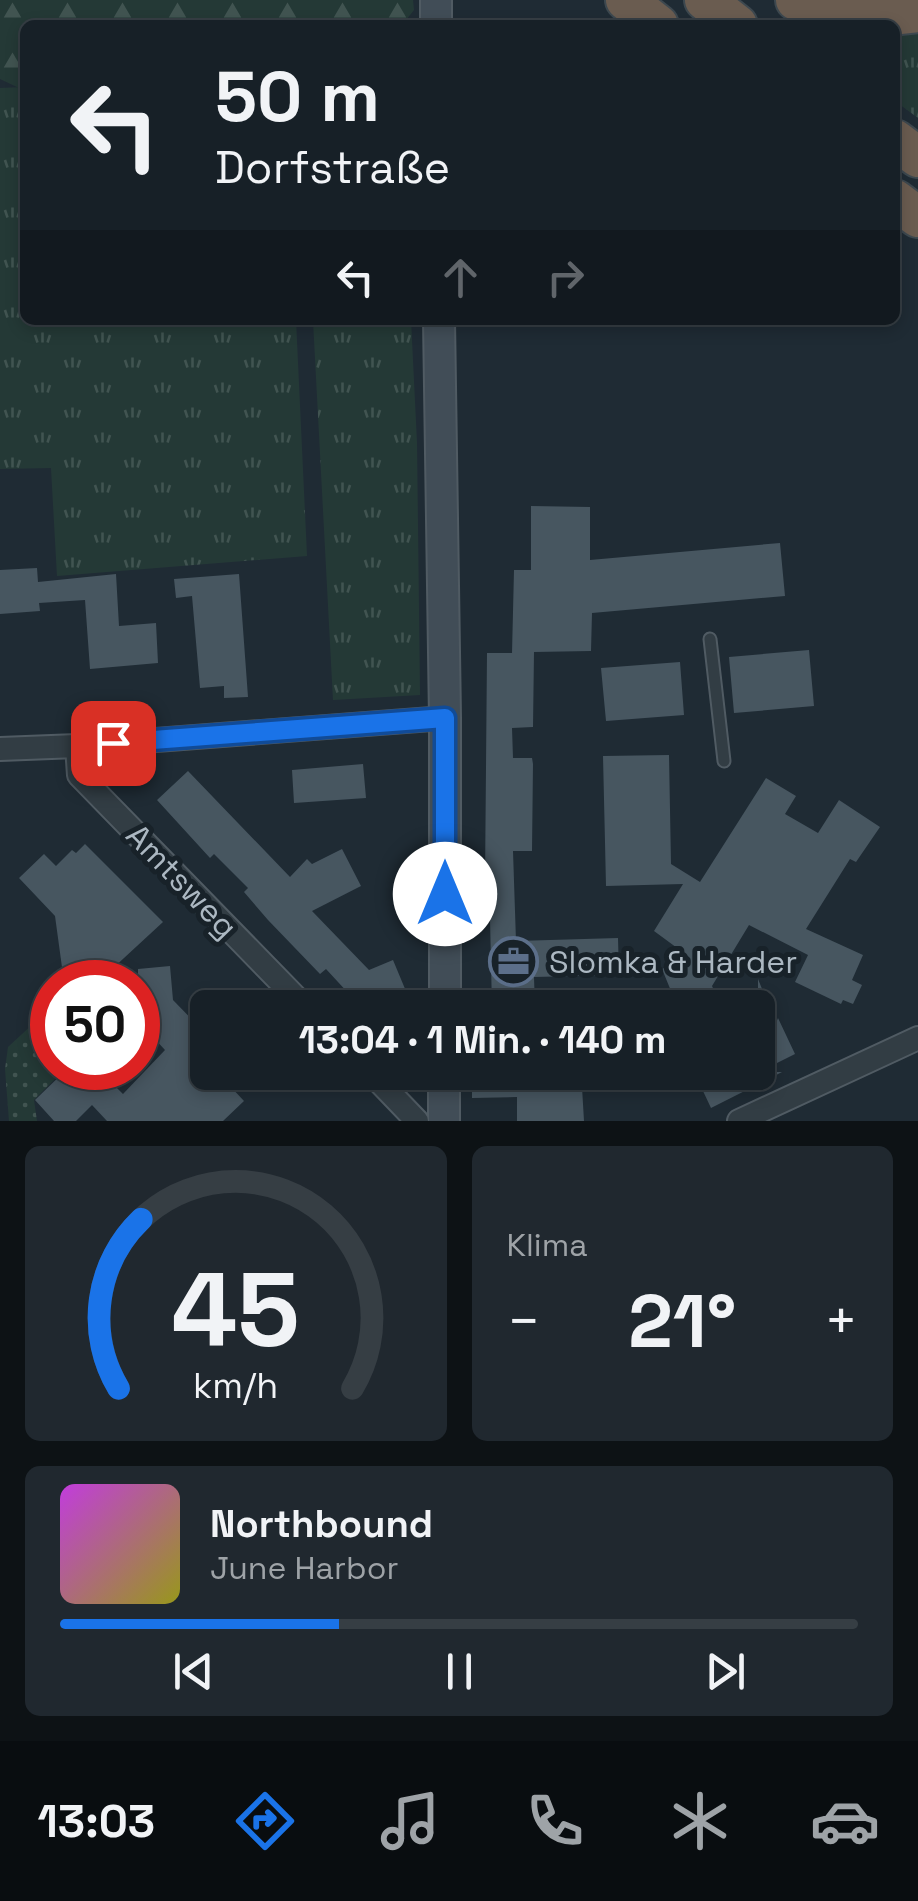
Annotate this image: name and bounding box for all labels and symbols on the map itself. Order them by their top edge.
pin [71,701,156,786]
street label: Amtsweg [118,816,246,946]
position arrow [393,842,497,946]
office icon: Slomka & Harder [488,936,540,988]
place label: Slomka & Harder [549,942,797,982]
speed limit sign: 50 [30,960,160,1090]

